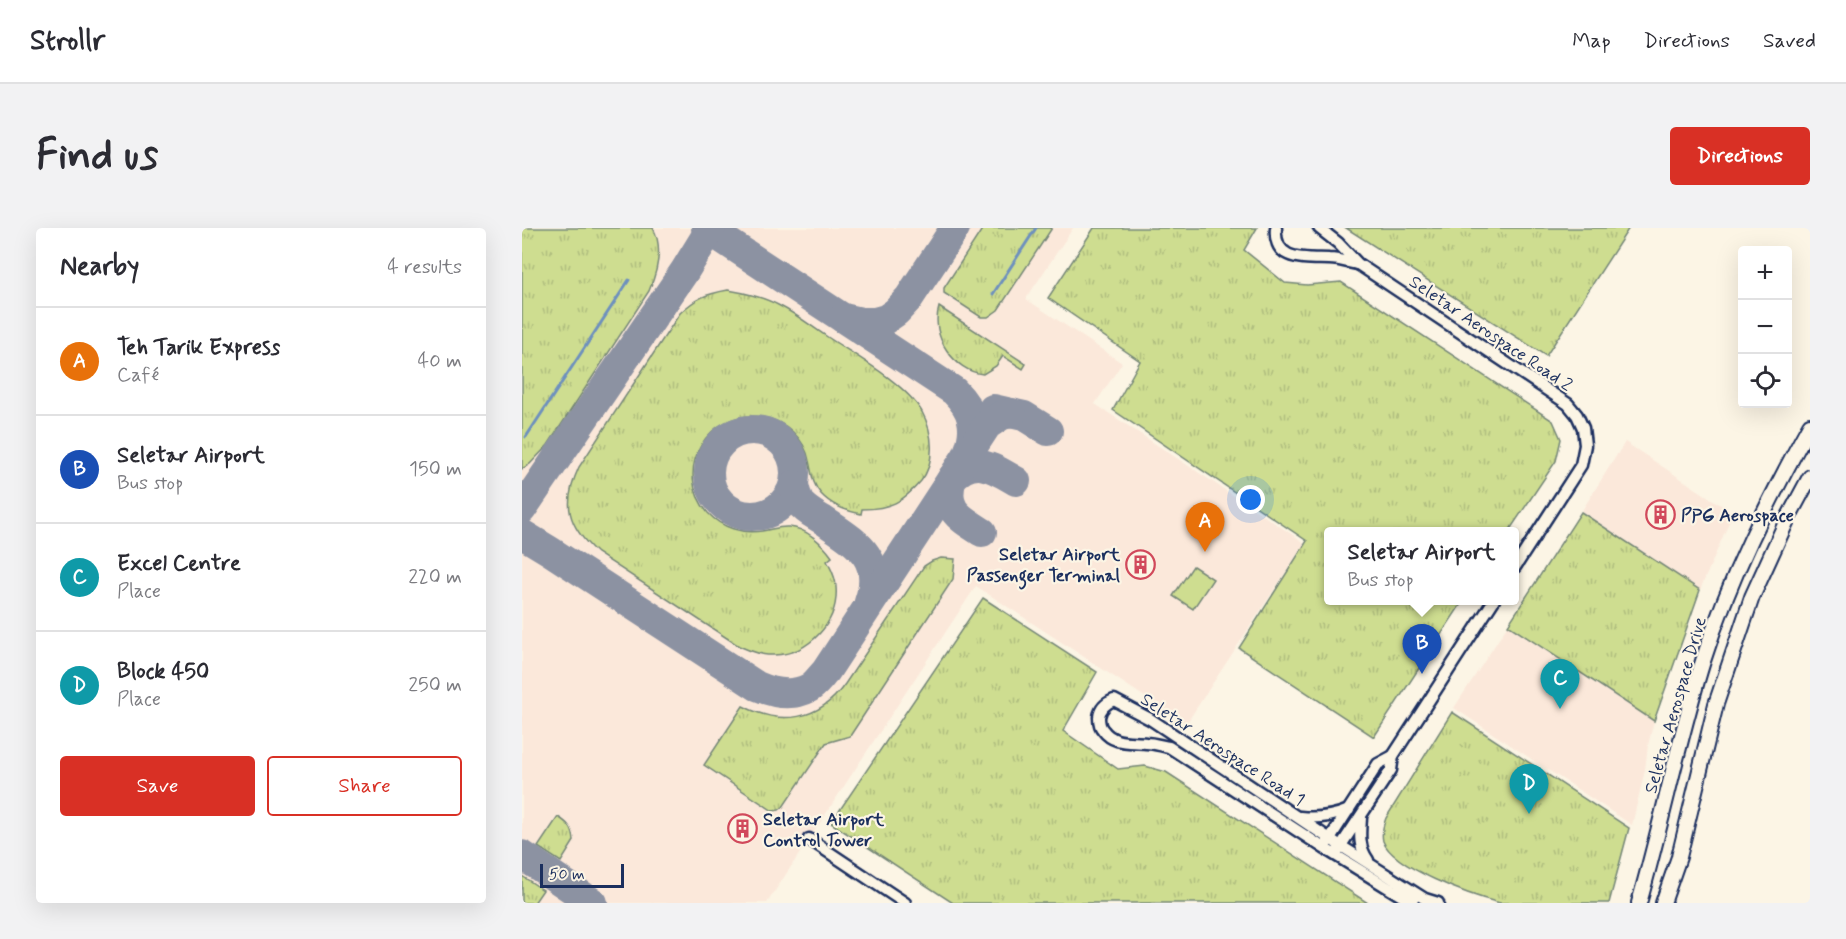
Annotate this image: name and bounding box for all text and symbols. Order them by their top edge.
text: Strollr [30,23,105,60]
text: Map [1572,27,1611,55]
text: Directions [1644,27,1730,55]
text: Saved [1763,27,1816,55]
button: Directions [1670,127,1810,185]
text: Find us [36,129,158,184]
map controls [1738,246,1792,408]
button: + [1738,246,1792,300]
text: Nearby [60,250,139,284]
text: 4 results [387,254,462,281]
street label: Seletar Aerospace Road 2 [1404,270,1577,398]
button: − [1738,300,1792,354]
text: Teh Tarik Express [117,334,280,362]
text: A [73,348,86,375]
text: 40 m [418,348,462,375]
button: locate [1738,354,1792,408]
text: Café [117,362,159,389]
text: Seletar Airport [117,442,265,470]
text: B [73,456,86,483]
text: 150 m [409,456,462,483]
text: Bus stop [117,470,183,497]
your location [1236,485,1265,514]
building icon: PPG Aerospace [1644,499,1676,531]
pin: A [1186,502,1224,552]
place label: PPG Aerospace [1681,504,1794,528]
popup [1324,527,1519,605]
text: Seletar Airport [1348,539,1495,567]
place label: Seletar Airport Passenger Terminal [967,543,1121,590]
building icon: Seletar Airport Passenger Terminal [1125,548,1157,580]
text: Excel Centre [117,550,241,578]
text: C [72,564,87,591]
text: 220 m [408,564,462,591]
text: Bus stop [1348,567,1414,594]
text: Place [117,578,161,605]
street label: Seletar Aerospace Drive [1639,614,1713,797]
pin: B [1402,624,1442,674]
text: Block 450 [117,658,209,686]
pin: C [1540,660,1580,709]
text: D [73,672,86,699]
text: 250 m [408,672,462,699]
text: Place [117,686,161,713]
street label: Seletar Aerospace Road 1 [1136,688,1309,812]
button: Save [60,756,255,816]
button: Share [267,756,462,816]
pin: D [1510,764,1548,814]
place label: Seletar Airport Control Tower [763,808,884,853]
building icon: Seletar Airport Control Tower [726,813,758,845]
scale bar [540,861,624,888]
text: 50 m [549,864,585,885]

